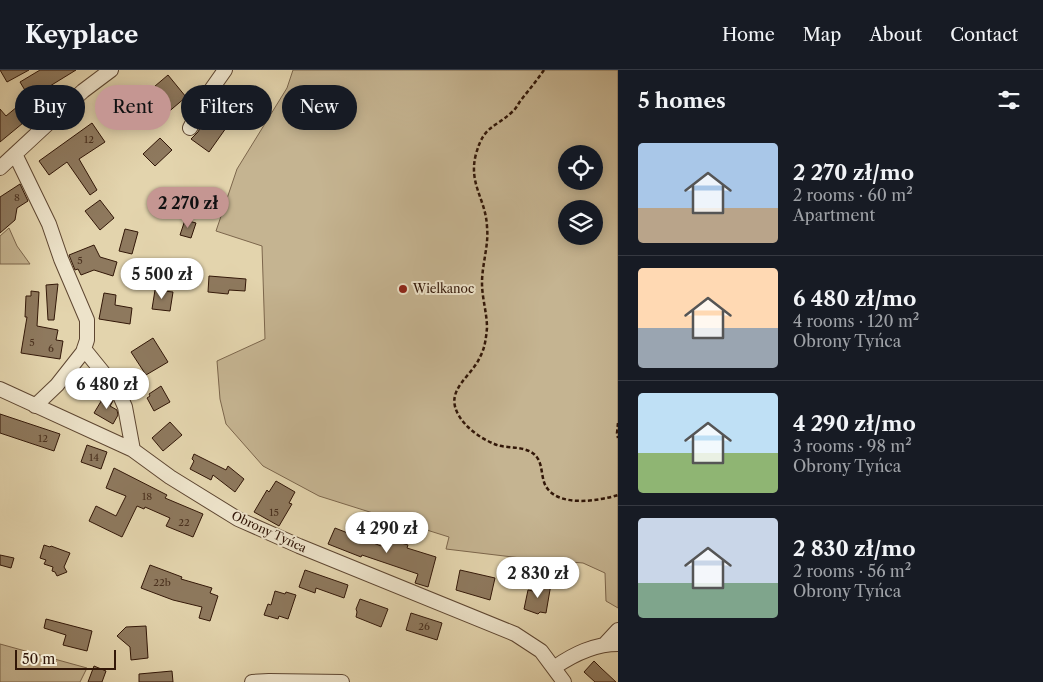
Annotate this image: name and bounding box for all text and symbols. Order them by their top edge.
text: Keyplace [25,20,138,49]
text: Home [722,24,775,46]
text: Map [803,24,841,46]
text: About [869,24,922,46]
text: Contact [950,24,1018,46]
chip: Buy [15,85,85,130]
chip: Rent [95,85,171,130]
chip: Filters [181,85,272,130]
chip: New [282,85,357,130]
icon: filters [995,86,1023,114]
text: 5 homes [638,88,726,113]
house number: 12 [84,133,94,146]
map controls [558,145,603,245]
button: locate [558,145,603,190]
text: 2 270 zł/mo [793,160,914,185]
icon: home [678,163,738,223]
text: 2 rooms · 60 m² [793,185,913,205]
pin: 2 270 zł [136,186,240,229]
house number: 8 [14,191,20,204]
text: 2 270 zł [158,193,218,213]
button: layers [558,200,603,245]
text: Apartment [793,205,875,225]
house number: 5 [77,254,83,267]
pin: 5 500 zł [110,258,214,300]
text: 5 500 zł [132,264,192,284]
place label: Wielkanoc [412,281,474,296]
marker: Wielkanoc [397,283,409,295]
text: 6 480 zł/mo [793,286,916,311]
icon: home [678,288,738,348]
text: 4 rooms · 120 m² [793,311,919,331]
text: Obrony Tyńca [793,331,901,351]
house number: 5 [29,336,35,349]
house number: 6 [48,342,54,355]
pin: 6 480 zł [55,368,159,410]
text: 6 480 zł [76,374,138,394]
text: 4 290 zł/mo [793,411,916,436]
icon: home [678,413,738,473]
house number: 12 [38,432,48,445]
text: 3 rooms · 98 m² [793,436,912,456]
house number: 14 [89,451,99,464]
text: Obrony Tyńca [793,456,901,476]
house number: 18 [142,490,152,503]
house number: 15 [269,506,279,519]
street label: Obrony Tyńca [229,508,310,556]
pin: 4 290 zł [335,512,439,554]
house number: 22 [178,516,190,529]
text: 4 290 zł [356,518,418,538]
text: 2 830 zł/mo [793,536,916,561]
icon: home [678,538,738,598]
pin: 2 830 zł [486,556,590,599]
text: 2 rooms · 56 m² [793,561,911,581]
text: 2 830 zł [507,563,569,583]
house number: 22b [153,576,171,589]
text: Obrony Tyńca [793,581,901,601]
house number: 26 [418,620,430,633]
scale bar [15,647,116,670]
text: 50 m [22,650,55,668]

